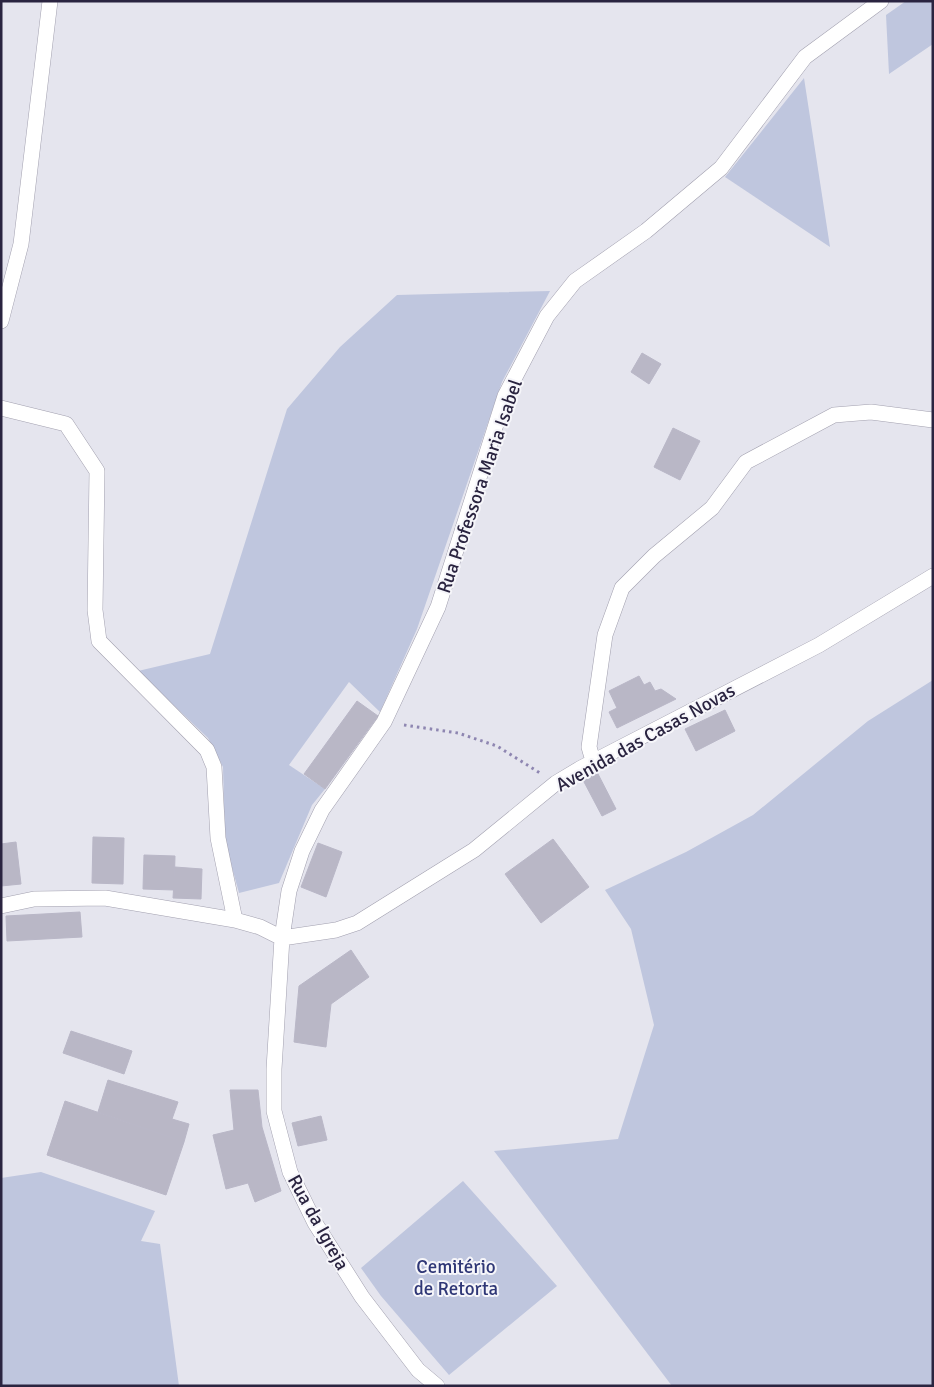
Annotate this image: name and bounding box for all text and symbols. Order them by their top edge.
street label: Rua Professora Maria Isabel [432,376,528,597]
street label: Avenida das Casas Novas [552,679,739,797]
street label: Rua da Igreja [282,1170,354,1275]
park label: Cemitério de Retorta [414,1255,498,1301]

